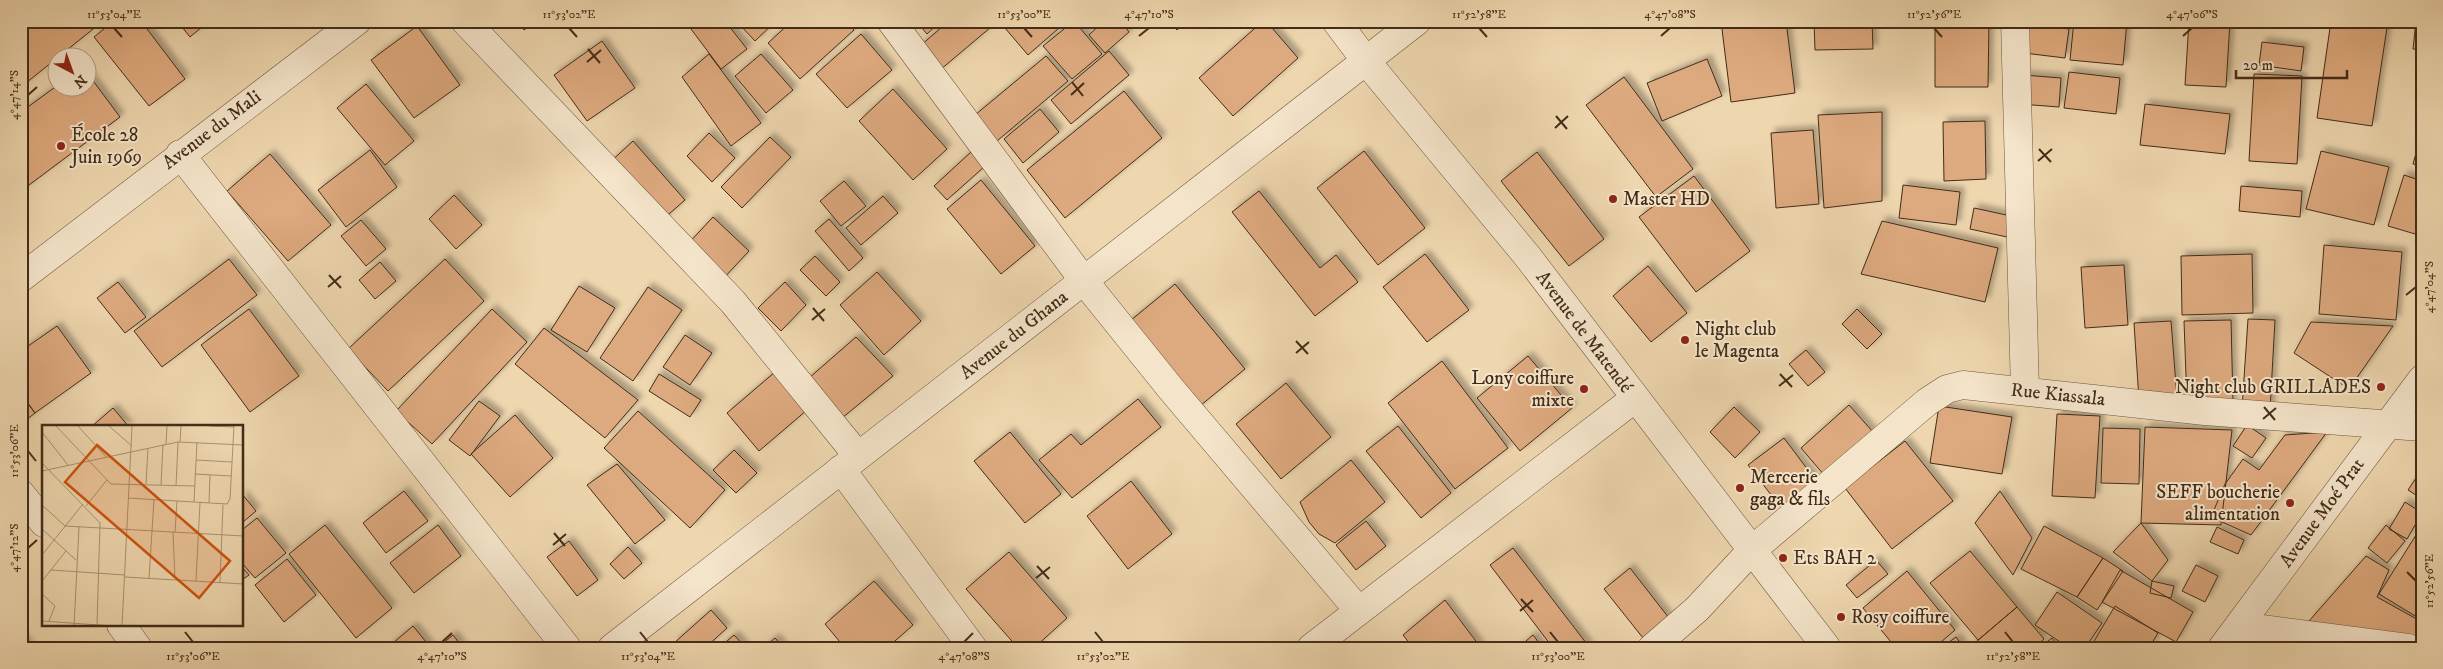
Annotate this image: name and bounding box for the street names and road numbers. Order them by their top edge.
street label: Avenue du Mali [158,85,266,175]
street label: Avenue de Matendé [1531,266,1637,398]
street label: Avenue du Ghana [955,286,1073,384]
street label: Rue Kiassala [2010,379,2106,411]
street label: Avenue Moé Prat [2275,454,2369,572]

